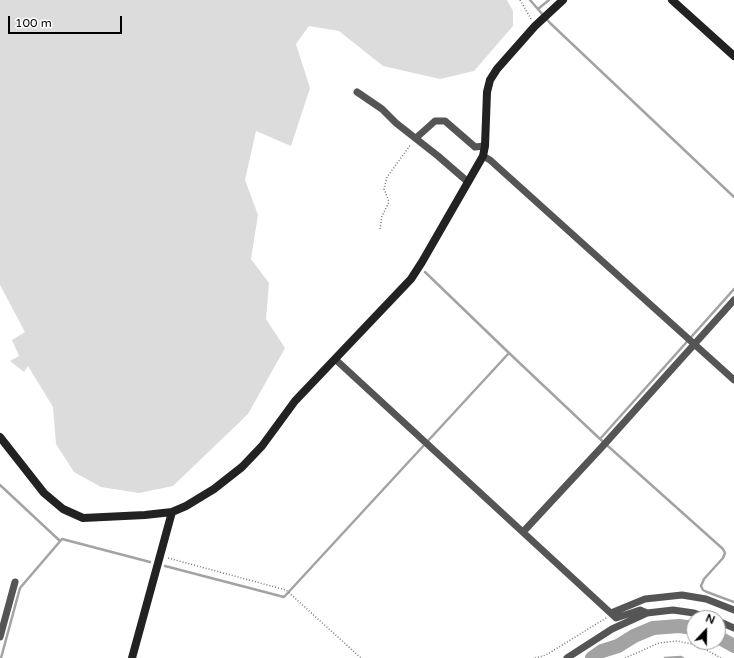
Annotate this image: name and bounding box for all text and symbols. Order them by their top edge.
scale bar [10,8,124,34]
text: 100 m [15,16,52,30]
north arrow [686,610,726,650]
text: N [704,612,717,627]

